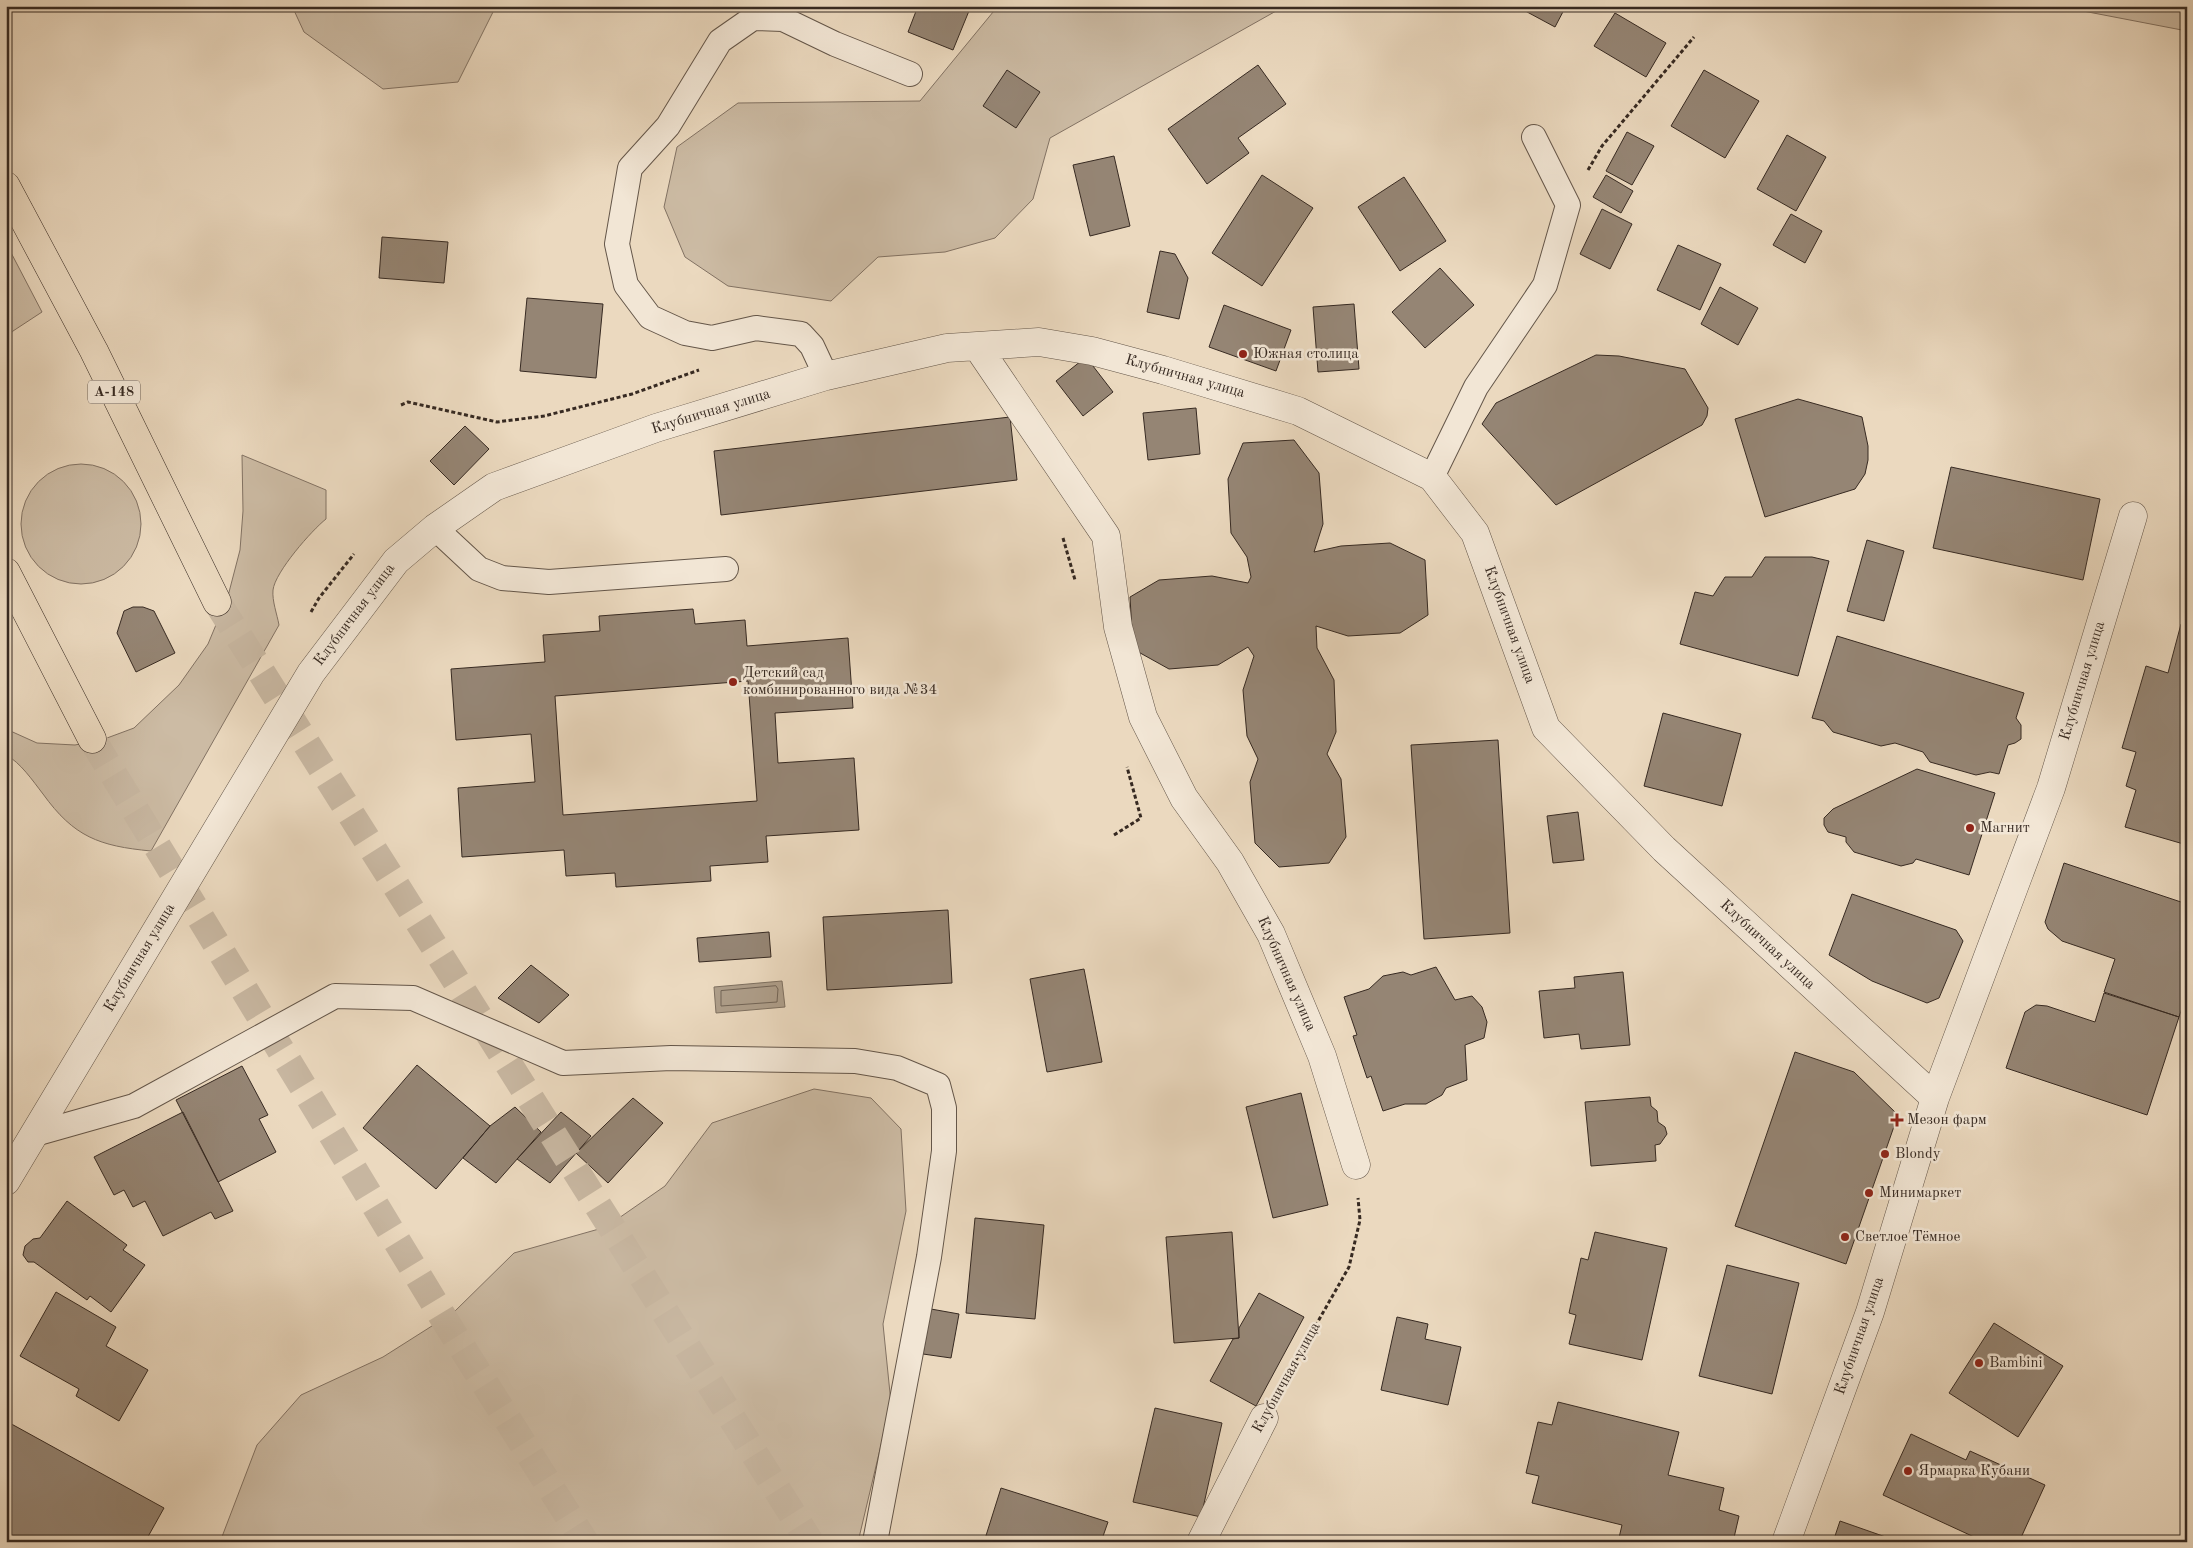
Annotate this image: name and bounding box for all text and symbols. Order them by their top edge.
place label: Южная столица [1253,347,1359,362]
marker: Южная столица [1237,348,1249,360]
street label: Клубничная улица [1123,353,1247,401]
road number: А-148 [88,381,140,404]
street label: Клубничная улица [650,387,773,437]
street label: Клубничная улица [312,561,399,669]
street label: Клубничная улица [1481,564,1537,686]
street label: Клубничная улица [2058,619,2108,742]
place label: Детский сад комбинированного вида №34 [743,666,937,698]
marker: Детский сад комбинированного вида №34 [727,676,739,688]
place label: Магнит [1980,821,2030,836]
marker: Магнит [1964,822,1976,834]
street label: Клубничная улица [1717,897,1818,993]
street label: Клубничная улица [102,901,179,1015]
street label: Клубничная улица [1254,914,1318,1034]
place label: Мезон фарм [1907,1113,1987,1128]
marker: Мезон фарм [1891,1114,1903,1126]
place label: Blondy [1895,1147,1941,1162]
marker: Blondy [1879,1148,1891,1160]
place label: Минимаркет [1879,1186,1961,1201]
marker: Минимаркет [1863,1187,1875,1199]
place label: Светлое Тёмное [1855,1230,1960,1245]
marker: Светлое Тёмное [1839,1231,1851,1243]
street label: Клубничная улица [1833,1275,1887,1397]
street label: Клубничная улица [1250,1320,1324,1436]
place label: Bambini [1989,1356,2043,1371]
marker: Bambini [1973,1357,1985,1369]
place label: Ярмарка Кубани [1918,1464,2030,1479]
marker: Ярмарка Кубани [1902,1465,1914,1477]

